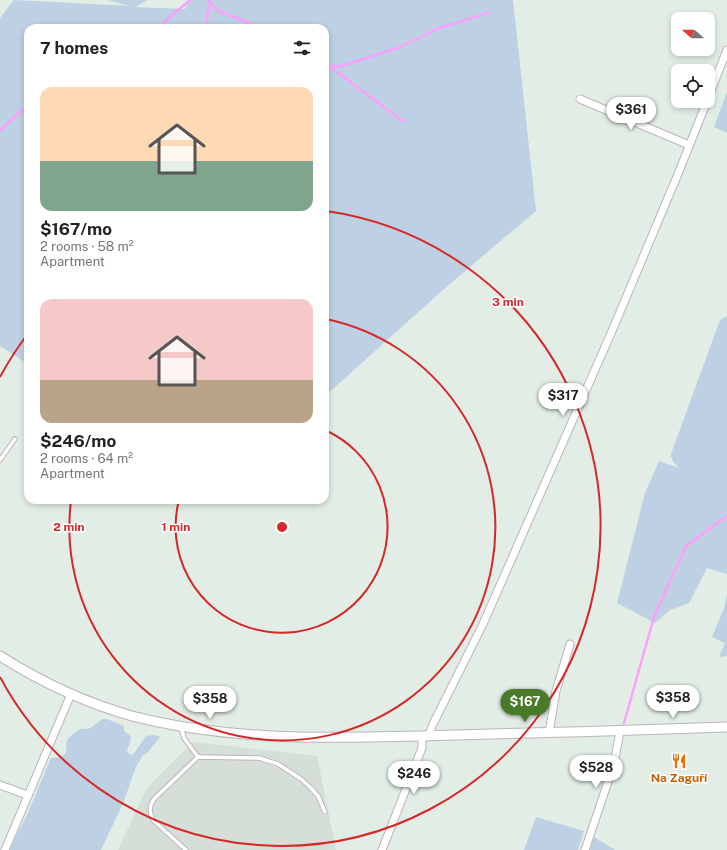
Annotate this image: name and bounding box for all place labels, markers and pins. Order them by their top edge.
pin: $361 [607,97,655,131]
pin: $317 [539,383,587,417]
centre of rings [275,520,289,534]
pin: $358 [649,685,697,719]
pin: $358 [186,686,234,720]
pin: $167 [501,689,549,723]
restaurant icon: Na Zaguří [670,752,688,770]
pin: $528 [572,755,620,789]
pin: $246 [390,761,438,795]
place label: Na Zaguří [651,771,708,785]

